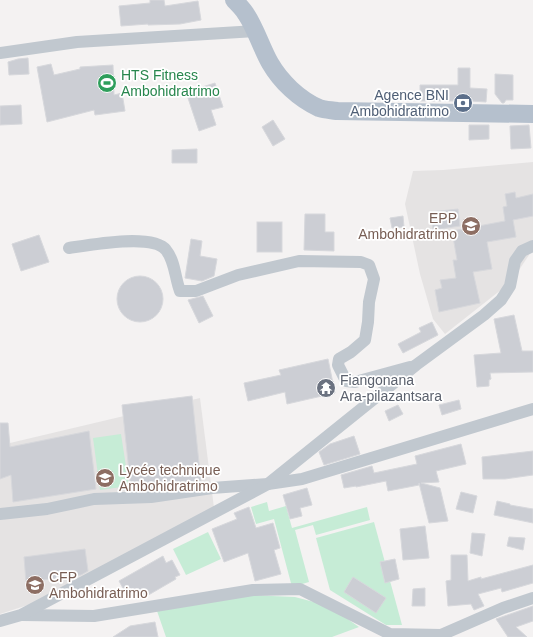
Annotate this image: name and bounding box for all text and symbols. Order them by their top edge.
place label: HTS Fitness Ambohidratrimo [121,67,220,99]
sports icon: HTS Fitness Ambohidratrimo [96,72,118,94]
place label: Agence BNI Ambohidratrimo [350,87,449,119]
bank icon: Agence BNI Ambohidratrimo [452,92,474,114]
place label: EPP Ambohidratrimo [358,210,457,242]
school or university icon: EPP Ambohidratrimo [460,215,482,237]
place label: Fiangonana Ara-pilazantsara [340,372,442,404]
temple icon: Fiangonana Ara-pilazantsara [315,377,337,399]
place label: Lycée technique Ambohidratrimo [119,462,221,494]
school or university icon: Lycée technique Ambohidratrimo [94,467,116,489]
place label: CFP Ambohidratrimo [49,569,148,601]
school or university icon: CFP Ambohidratrimo [24,574,46,596]

